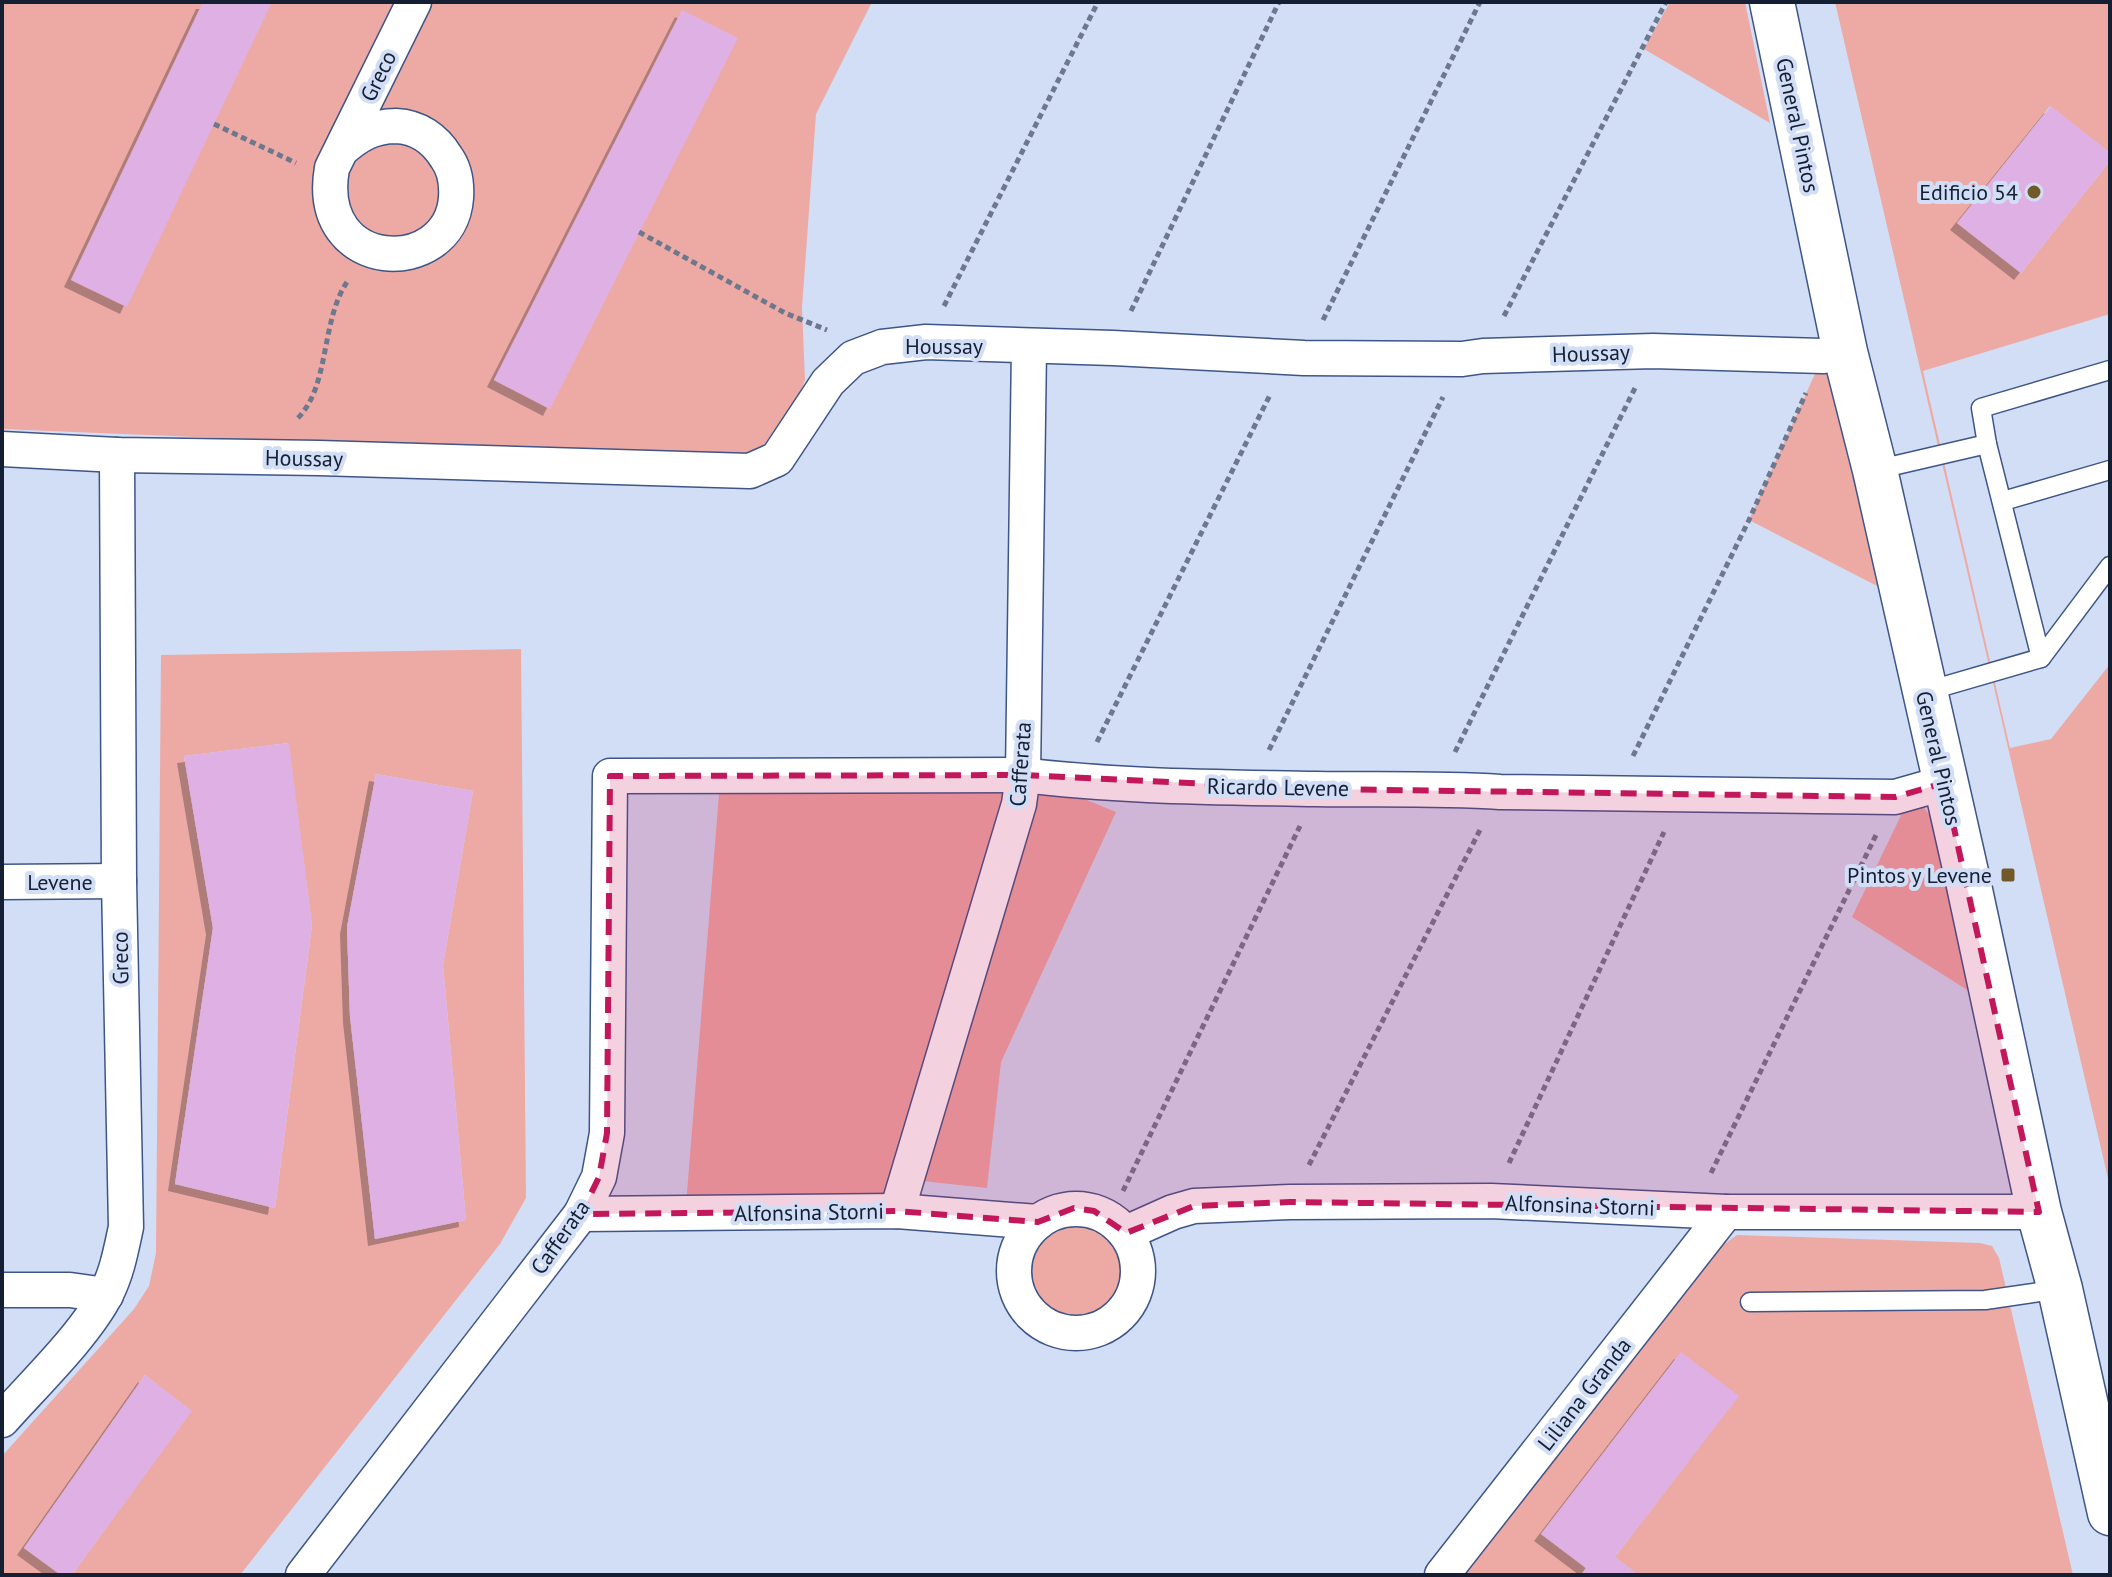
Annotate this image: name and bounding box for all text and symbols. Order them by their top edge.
street label: Greco [354,46,402,106]
street label: General Pintos [1770,55,1826,195]
place label: Edificio 54 [1919,178,2018,206]
marker: Edificio 54 [2025,183,2043,201]
street label: Houssay [905,332,984,360]
street label: Houssay [1551,338,1631,368]
street label: Houssay [265,443,344,473]
street label: General Pintos [1910,688,1968,828]
street label: Cafferata [1003,721,1037,807]
street label: Ricardo Levene [1207,772,1349,802]
place label: Pintos y Levene [1847,861,1992,889]
marker: Pintos y Levene [1999,866,2017,884]
street label: Levene [27,868,93,896]
street label: Greco [106,931,134,985]
street label: Alfonsina Storni [1505,1188,1655,1222]
street label: Cafferata [524,1194,596,1280]
street label: Alfonsina Storni [734,1197,884,1227]
street label: Liliana Granda [1531,1332,1637,1456]

